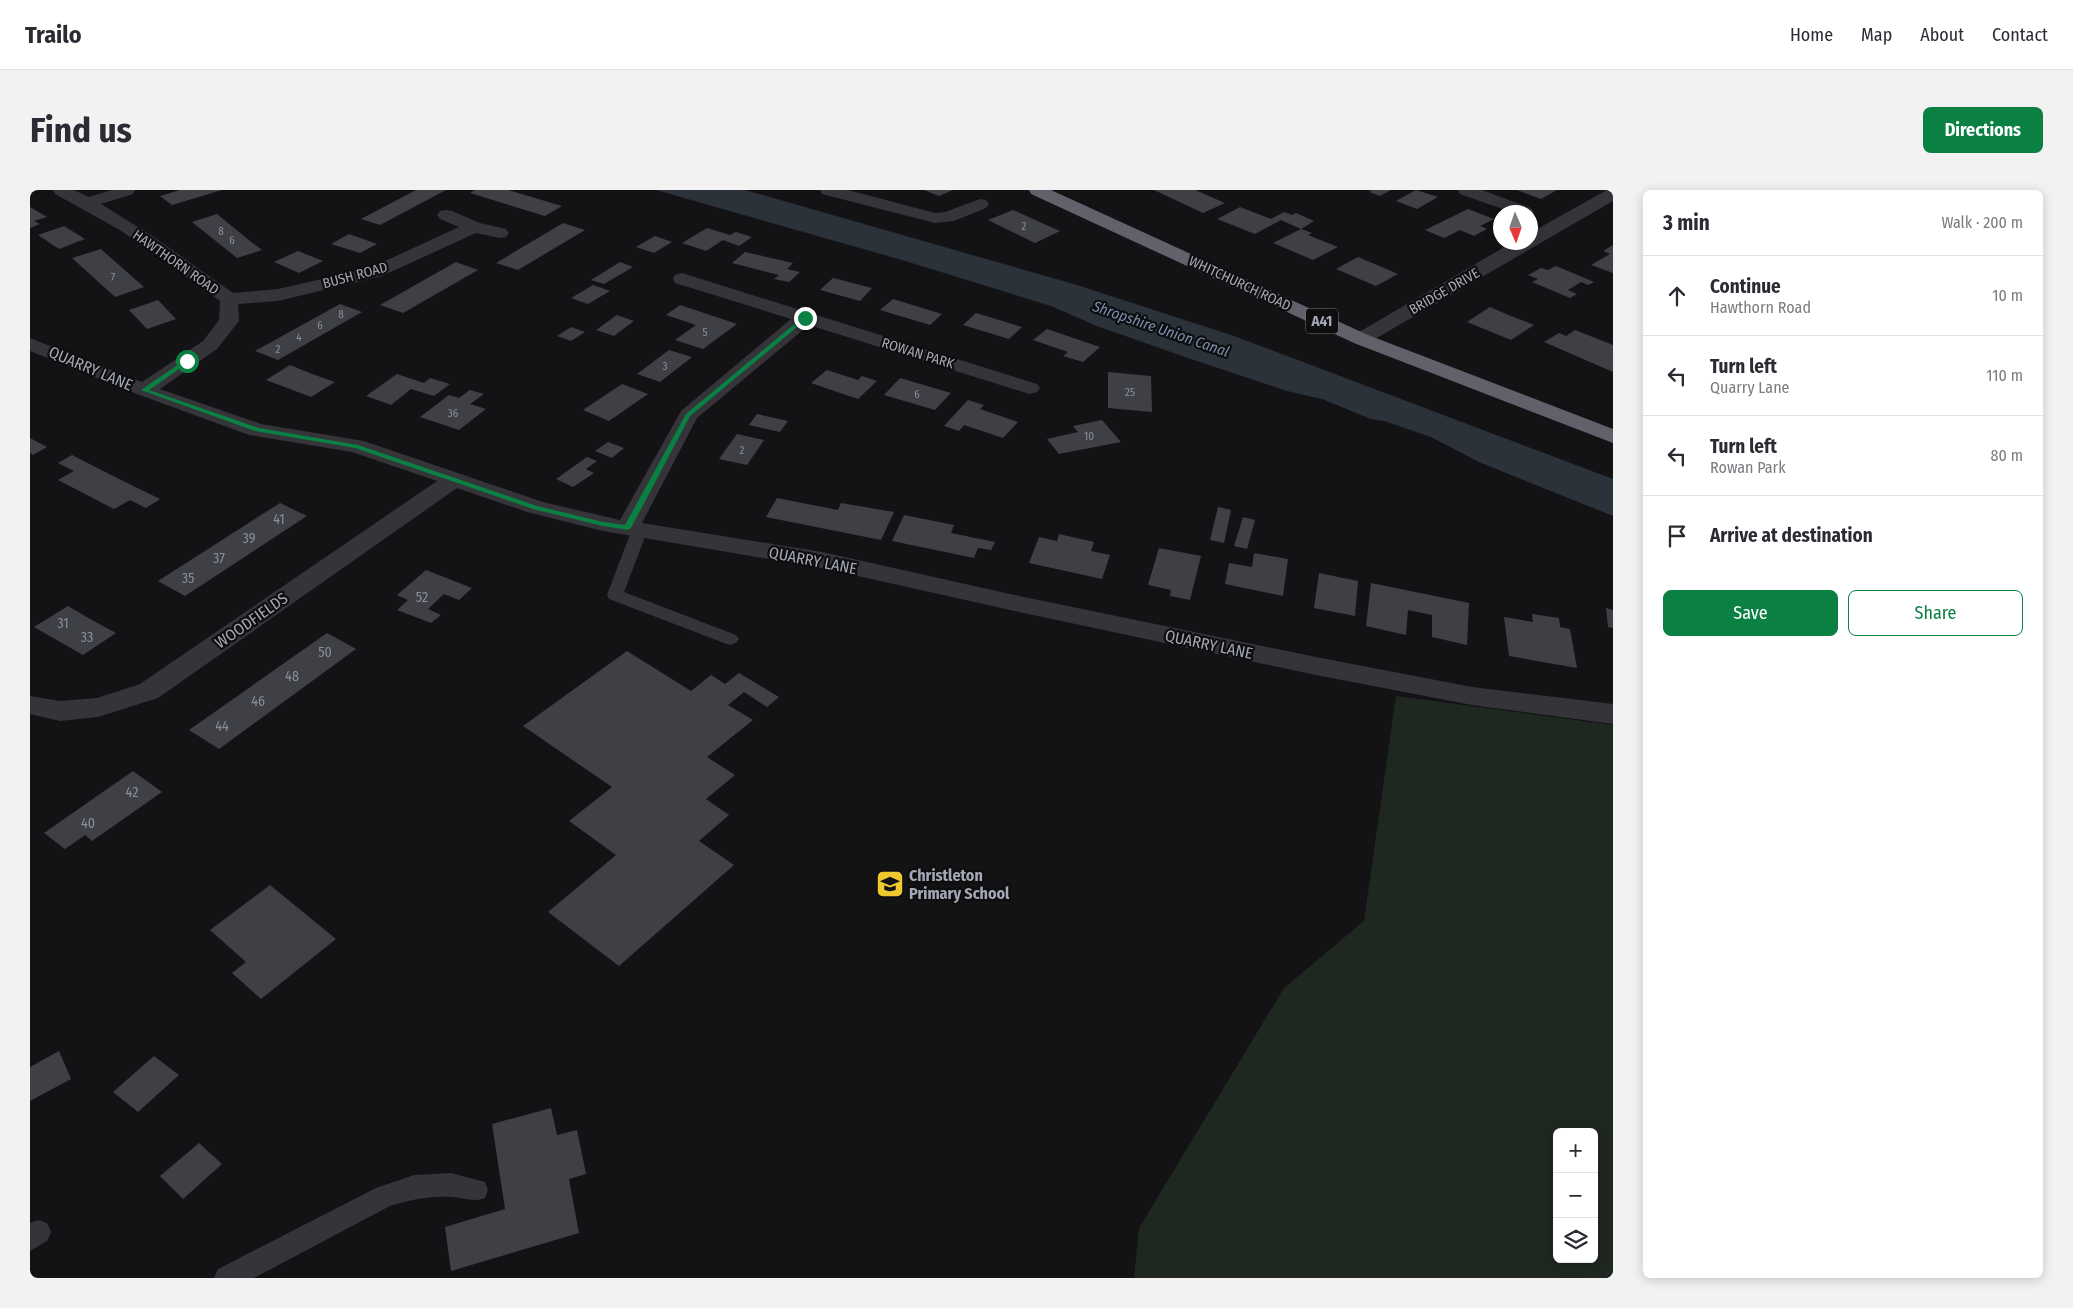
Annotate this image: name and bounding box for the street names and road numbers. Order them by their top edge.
street label: HAWTHORN ROAD [129,226,222,298]
street label: WHITCHURCH ROAD [1186,252,1293,315]
street label: BUSH ROAD [321,259,389,292]
street label: BRIDGE DRIVE [1406,264,1483,318]
road number: A41 [1306,308,1338,334]
street label: ROWAN PARK [880,334,957,373]
street label: QUARRY LANE [46,342,136,395]
street label: QUARRY LANE [767,543,858,578]
street label: WOODFIELDS [211,588,291,652]
street label: QUARRY LANE [1163,626,1254,663]

